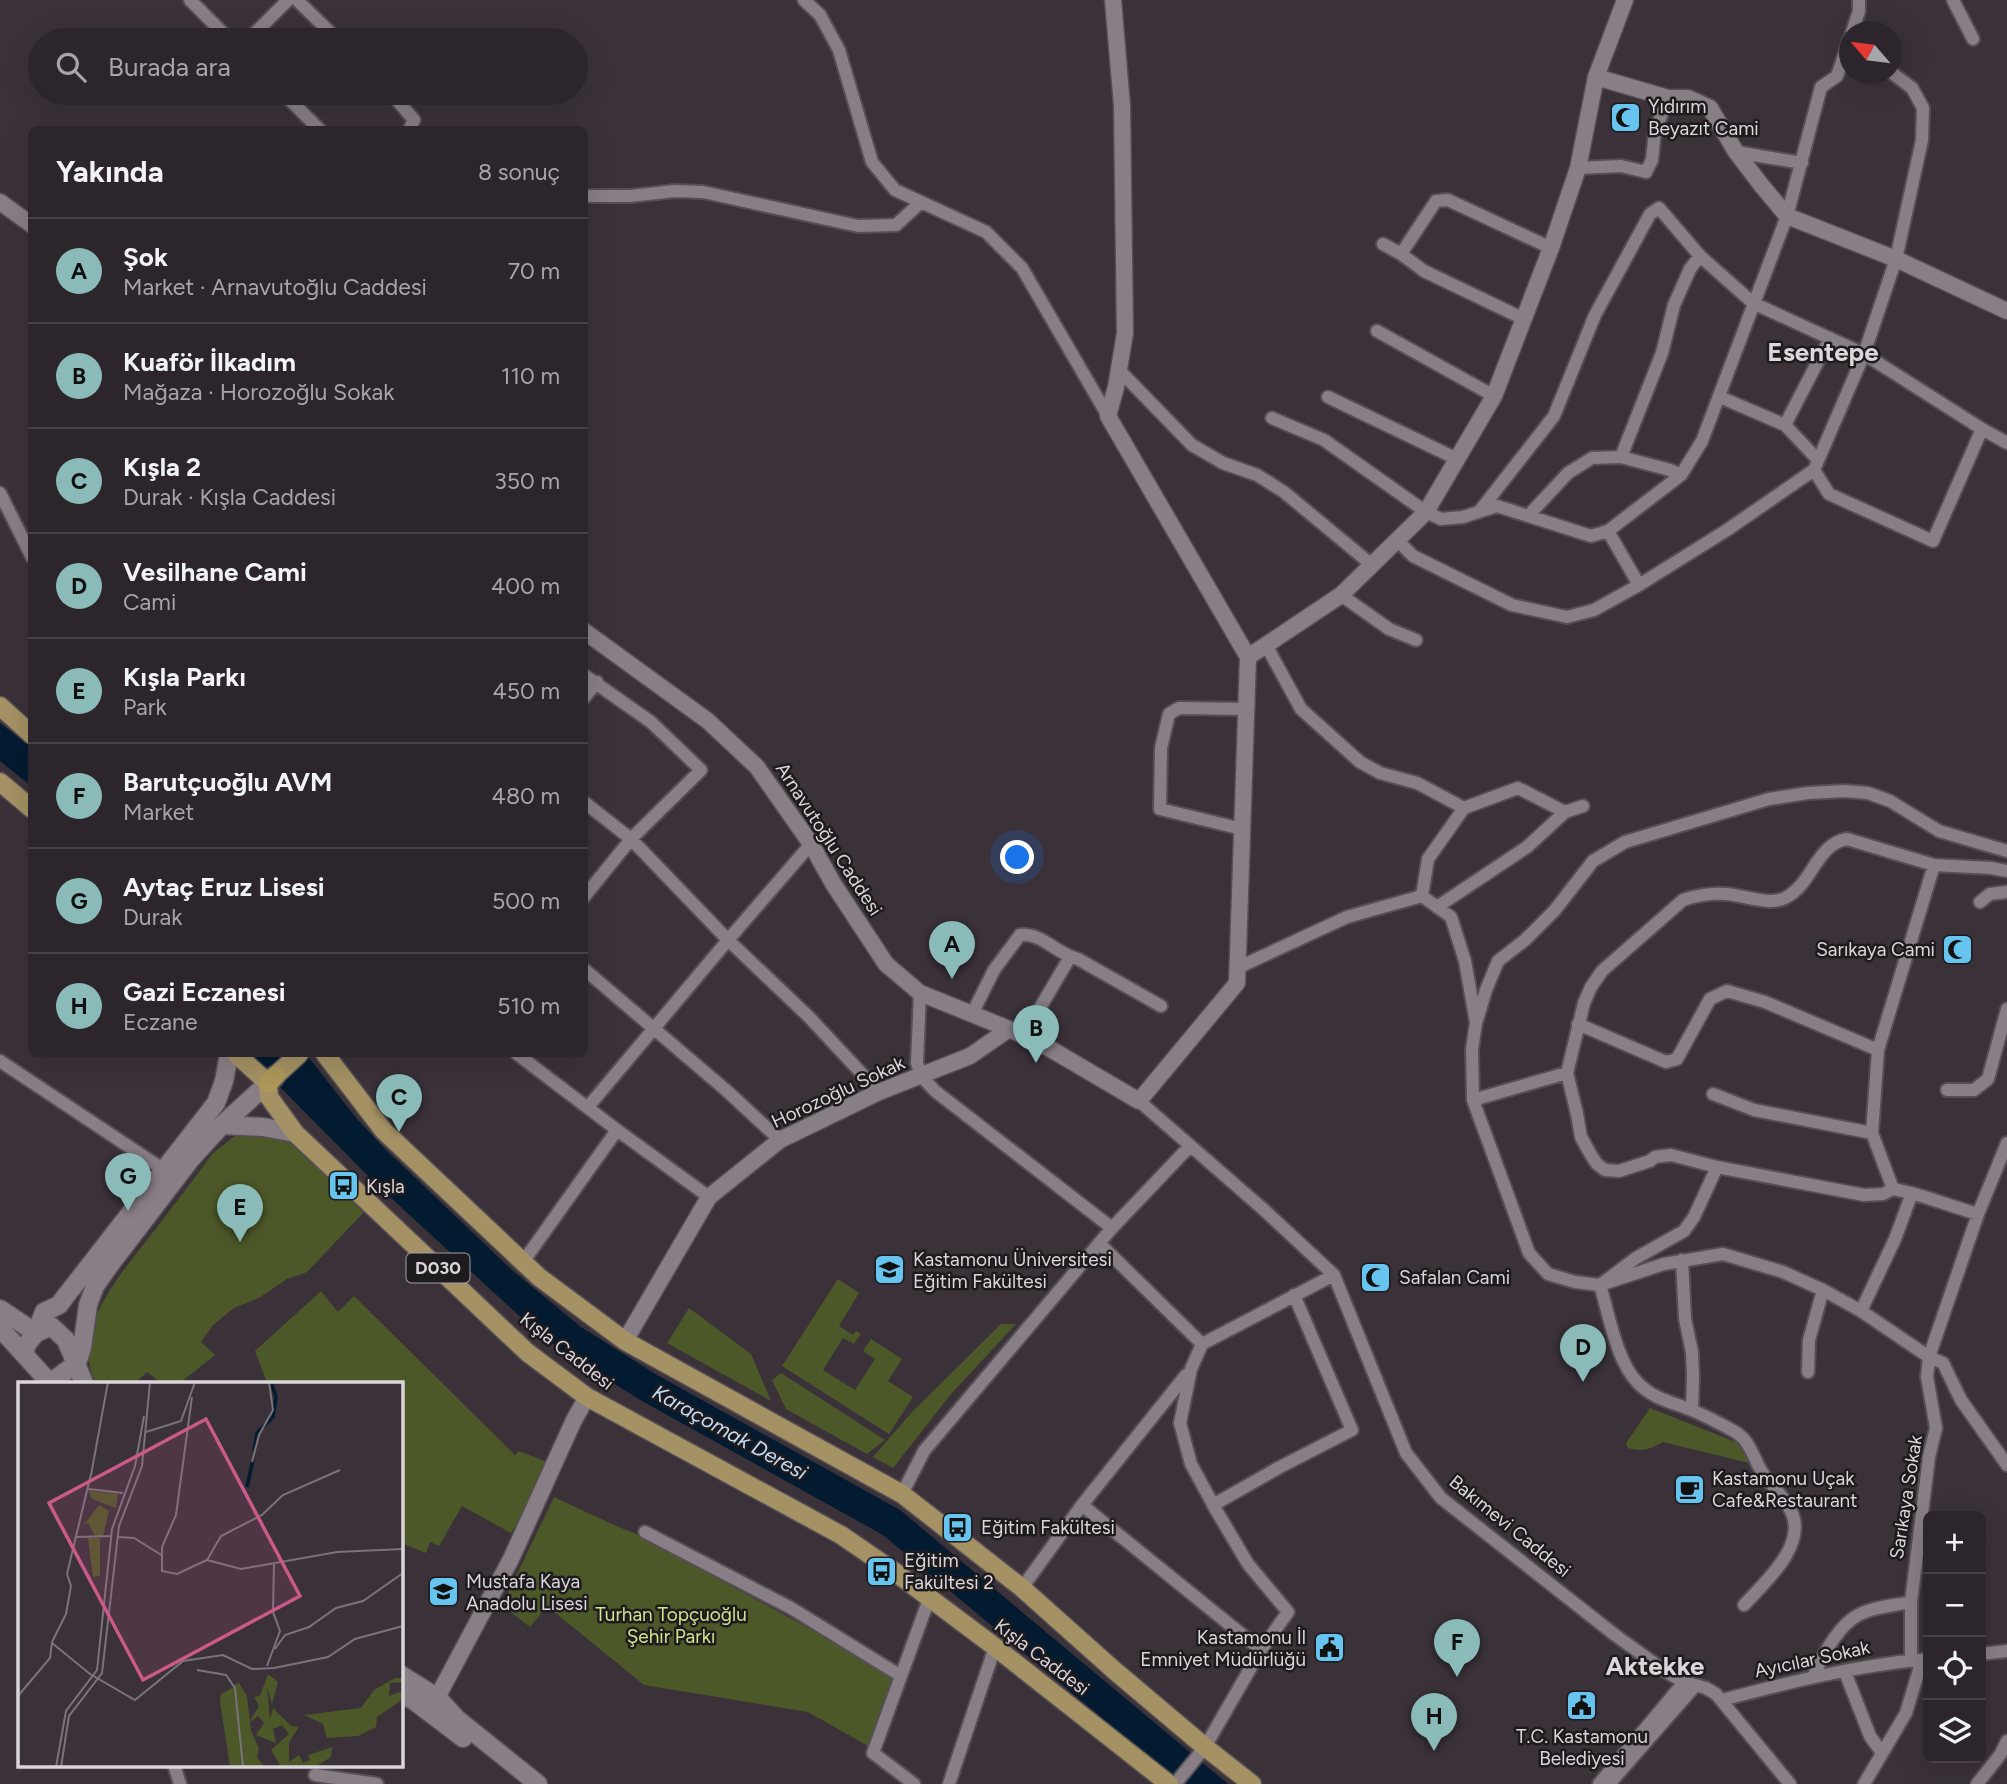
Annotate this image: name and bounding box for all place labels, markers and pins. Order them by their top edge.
place label: Yıdırım Beyazıt Cami [1648,95,1759,140]
mosque icon: Yıdırım Beyazıt Cami [1608,100,1642,134]
pin: A [929,921,975,979]
mosque icon: Sarıkaya Cami [1941,932,1975,966]
place label: Sarıkaya Cami [1816,938,1935,961]
pin: B [1013,1005,1059,1063]
pin: C [376,1074,422,1132]
pin: G [105,1153,151,1211]
bus stop icon: Kışla [326,1169,360,1203]
place label: Kışla [366,1175,405,1198]
pin: E [217,1184,263,1242]
place label: Kastamonu Üniversitesi Eğitim Fakültesi [913,1248,1112,1293]
school or university icon: Kastamonu Üniversitesi Eğitim Fakültesi [873,1253,907,1287]
mosque icon: Safalan Cami [1359,1260,1393,1294]
place label: Safalan Cami [1399,1266,1510,1289]
pin: D [1560,1324,1606,1382]
place label: Kastamonu Uçak Cafe&Restaurant [1712,1467,1857,1512]
cafe icon: Kastamonu Uçak Cafe&Restaurant [1672,1472,1706,1506]
bus stop icon: Eğitim Fakültesi [941,1510,975,1544]
place label: Eğitim Fakültesi [981,1516,1115,1539]
place label: Eğitim Fakültesi 2 [904,1549,994,1594]
bus stop icon: Eğitim Fakültesi 2 [864,1554,898,1588]
place label: Mustafa Kaya Anadolu Lisesi [466,1570,588,1615]
school or university icon: Mustafa Kaya Anadolu Lisesi [426,1575,460,1609]
pin: F [1434,1619,1480,1677]
place label: Kastamonu İl Emniyet Müdürlüğü [1140,1626,1306,1671]
public building icon: Kastamonu İl Emniyet Müdürlüğü [1312,1631,1346,1665]
public building icon: T.C. Kastamonu Belediyesi [1565,1688,1599,1722]
pin: H [1411,1693,1457,1751]
place label: T.C. Kastamonu Belediyesi [1516,1725,1648,1770]

